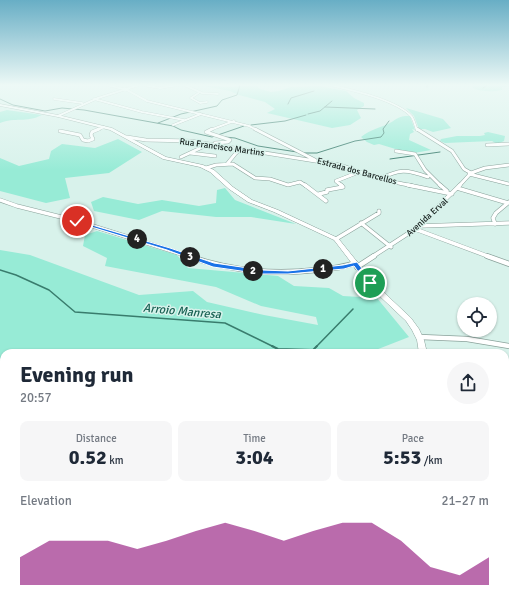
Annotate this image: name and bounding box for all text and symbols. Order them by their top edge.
street label: Rua Francisco Martins [179,136,265,159]
street label: Estrada dos Barcellos [316,156,398,187]
street label: Avenida Erval [404,195,451,239]
pin [60,204,94,238]
icon: check [66,210,88,232]
pin: 4 [127,229,147,249]
text: 4 [134,232,140,245]
pin: 3 [180,247,200,267]
text: 3 [187,250,193,263]
pin: 1 [313,259,333,279]
pin: 2 [243,261,263,281]
text: 1 [320,262,326,275]
text: 2 [250,264,256,277]
pin [353,266,387,300]
icon: arrive [359,272,381,294]
map controls [457,297,497,337]
button: locate [457,297,497,337]
water label: Arroio Manresa [142,301,222,322]
text: Evening run [20,361,134,388]
button: share [447,362,489,404]
text: 20:57 [20,390,52,406]
text: Distance [76,432,117,445]
text: Time [243,432,266,445]
text: Pace [402,432,424,445]
text: 0.52 [69,445,107,470]
text: 3:04 [235,445,274,470]
text: 5:53 [383,445,421,470]
text: km [107,454,124,467]
text: /km [421,454,443,467]
text: Elevation [20,493,72,509]
text: 21–27 m [441,493,489,509]

